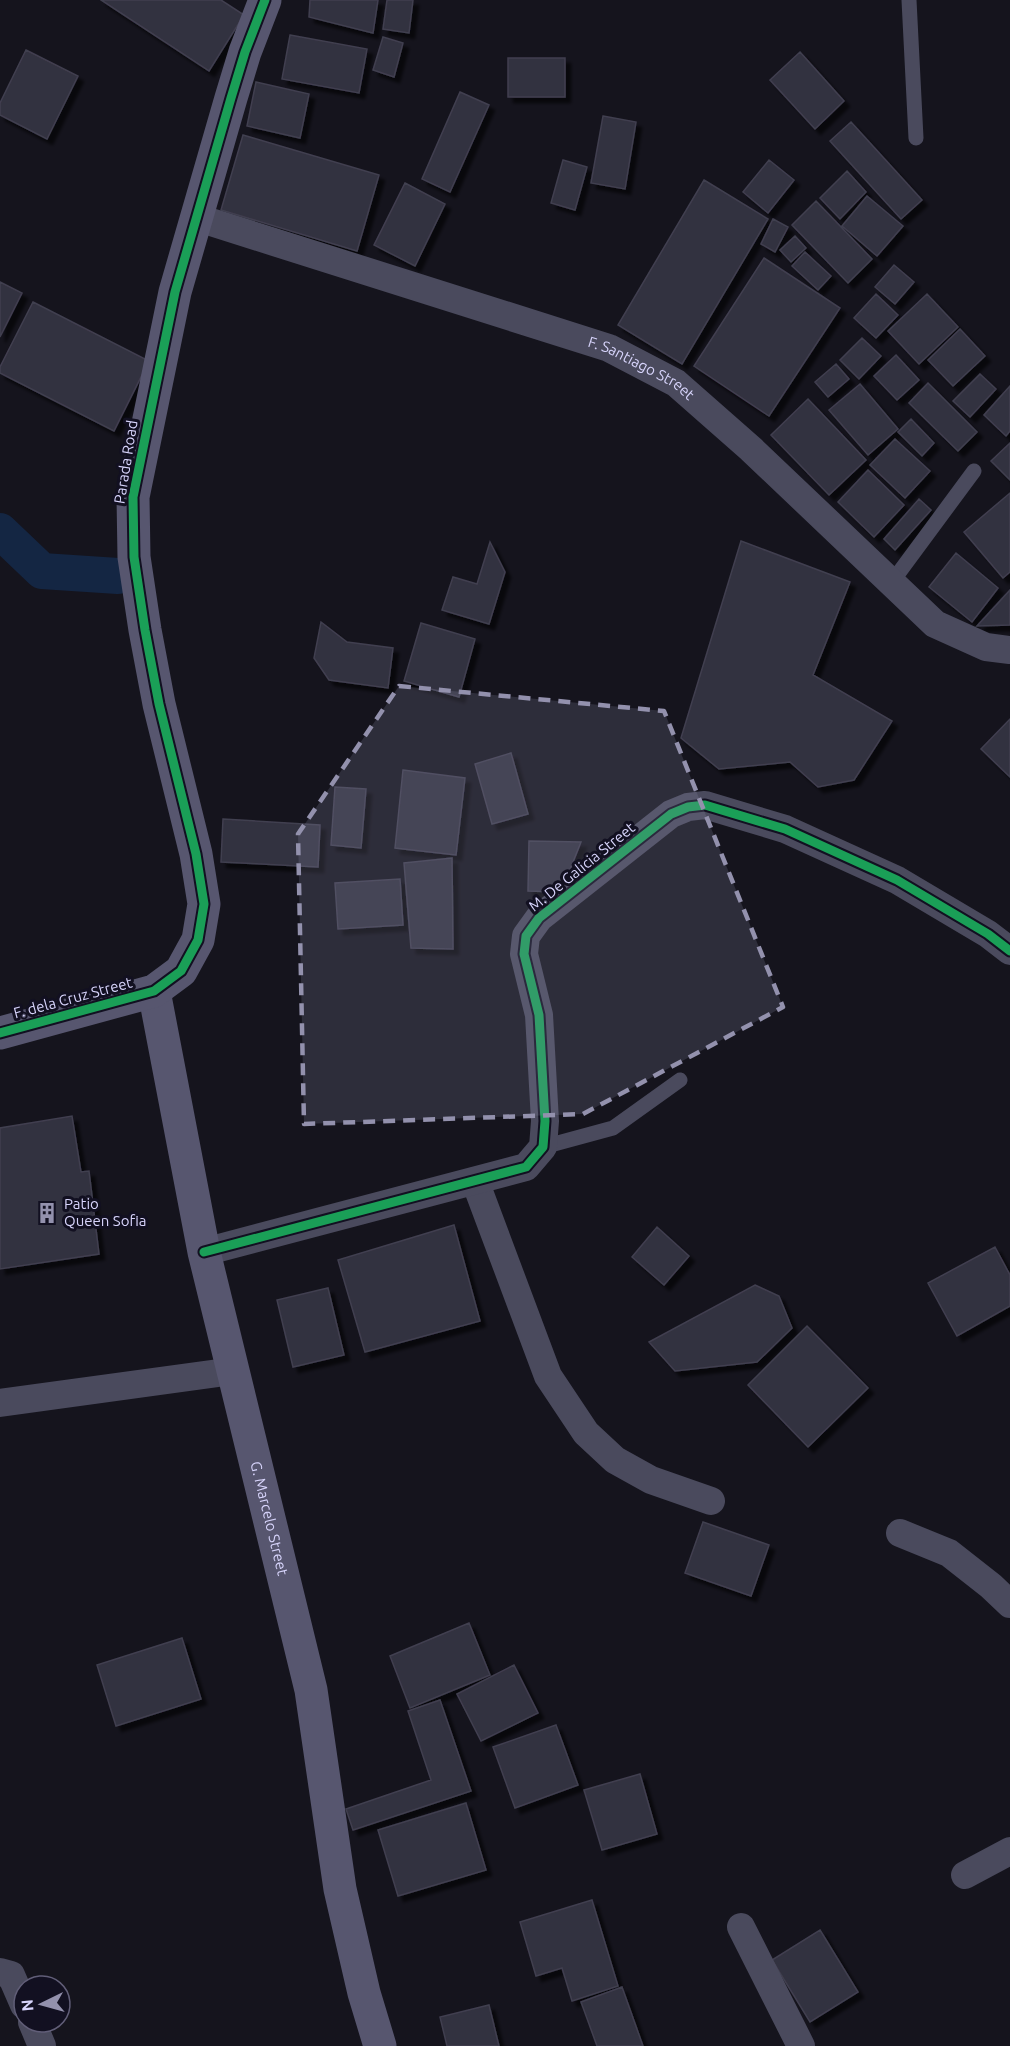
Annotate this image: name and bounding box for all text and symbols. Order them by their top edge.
street label: F. Santiago Street [586,333,698,403]
street label: Parada Road [111,419,141,505]
street label: M. De Galicia Street [525,819,638,915]
street label: F. dela Cruz Street [12,973,134,1022]
place label: Patio Queen Sofia [64,1195,146,1229]
building icon: Patio Queen Sofia [35,1201,59,1225]
street label: G. Marcelo Street [247,1459,292,1577]
north arrow [12,1974,72,2034]
text: N [18,1999,37,2012]

